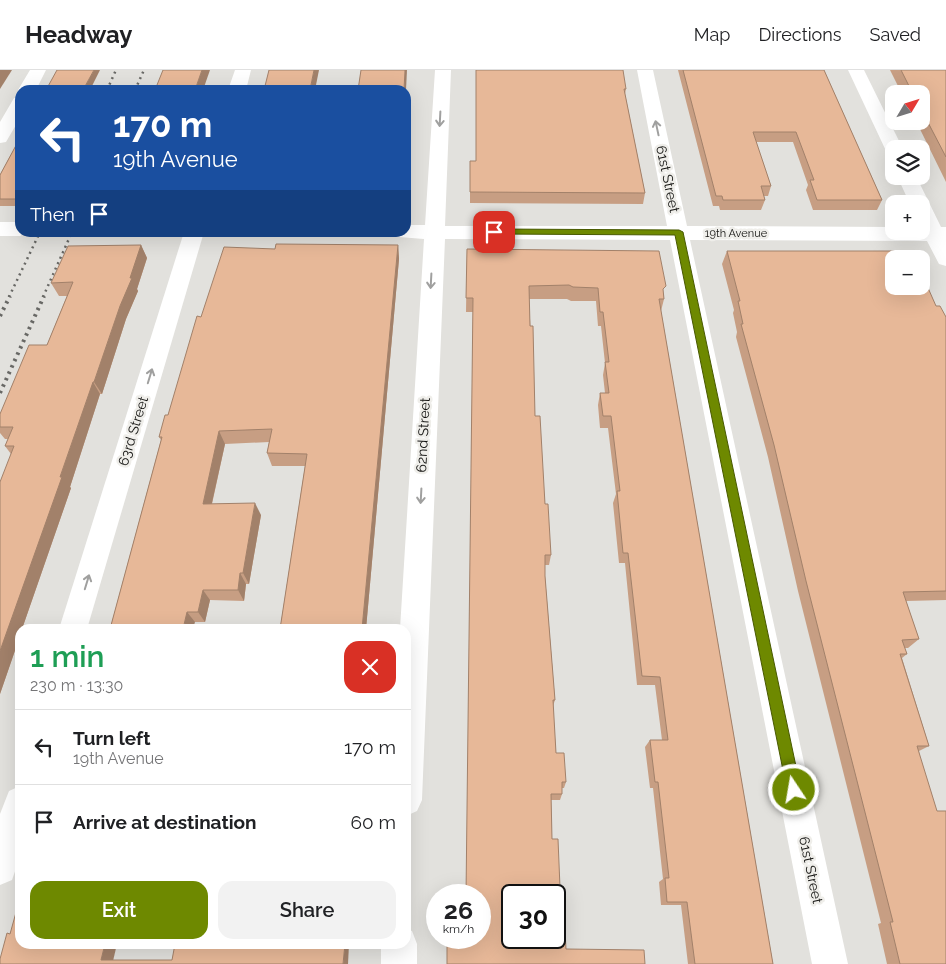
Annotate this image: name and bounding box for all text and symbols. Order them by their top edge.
text: Headway [25,20,133,49]
text: Map [694,24,730,45]
text: Directions [758,24,842,45]
text: Saved [870,24,921,45]
north arrow [885,85,930,130]
map controls [885,85,930,295]
text: 170 m [113,104,212,145]
icon: left [30,105,95,170]
one-way arrow [435,110,444,126]
one-way arrow [652,120,662,136]
button: layers [885,140,930,185]
street label: 61st Street [653,144,683,214]
text: 19th Avenue [113,146,238,172]
button: + [885,195,930,240]
icon: arrive [85,200,113,228]
text: Then [30,203,75,225]
pin [473,211,515,253]
icon: arrive [480,218,508,246]
street label: 19th Avenue [705,227,768,240]
button: − [885,250,930,295]
one-way arrow [426,273,435,289]
one-way arrow [145,369,155,385]
street label: 63rd Street [115,394,151,468]
street label: 62nd Street [413,397,433,473]
one-way arrow [416,487,425,503]
one-way arrow [83,574,93,590]
text: 1 min [30,639,105,674]
button: close [344,641,396,693]
text: 230 m · 13:30 [30,676,123,695]
text: Turn left [73,727,150,749]
icon: left [30,733,58,761]
text: 170 m [344,736,396,758]
text: 19th Avenue [73,749,164,768]
position arrow [767,763,819,815]
icon: arrive [30,808,58,836]
text: Arrive at destination [73,811,257,833]
text: 60 m [351,811,396,833]
street label: 61st Street [796,835,826,905]
button: Exit [30,881,208,939]
button: Share [218,881,396,939]
speed limit sign: 30 [501,884,566,949]
text: 26 [444,895,473,925]
text: km/h [443,922,474,936]

